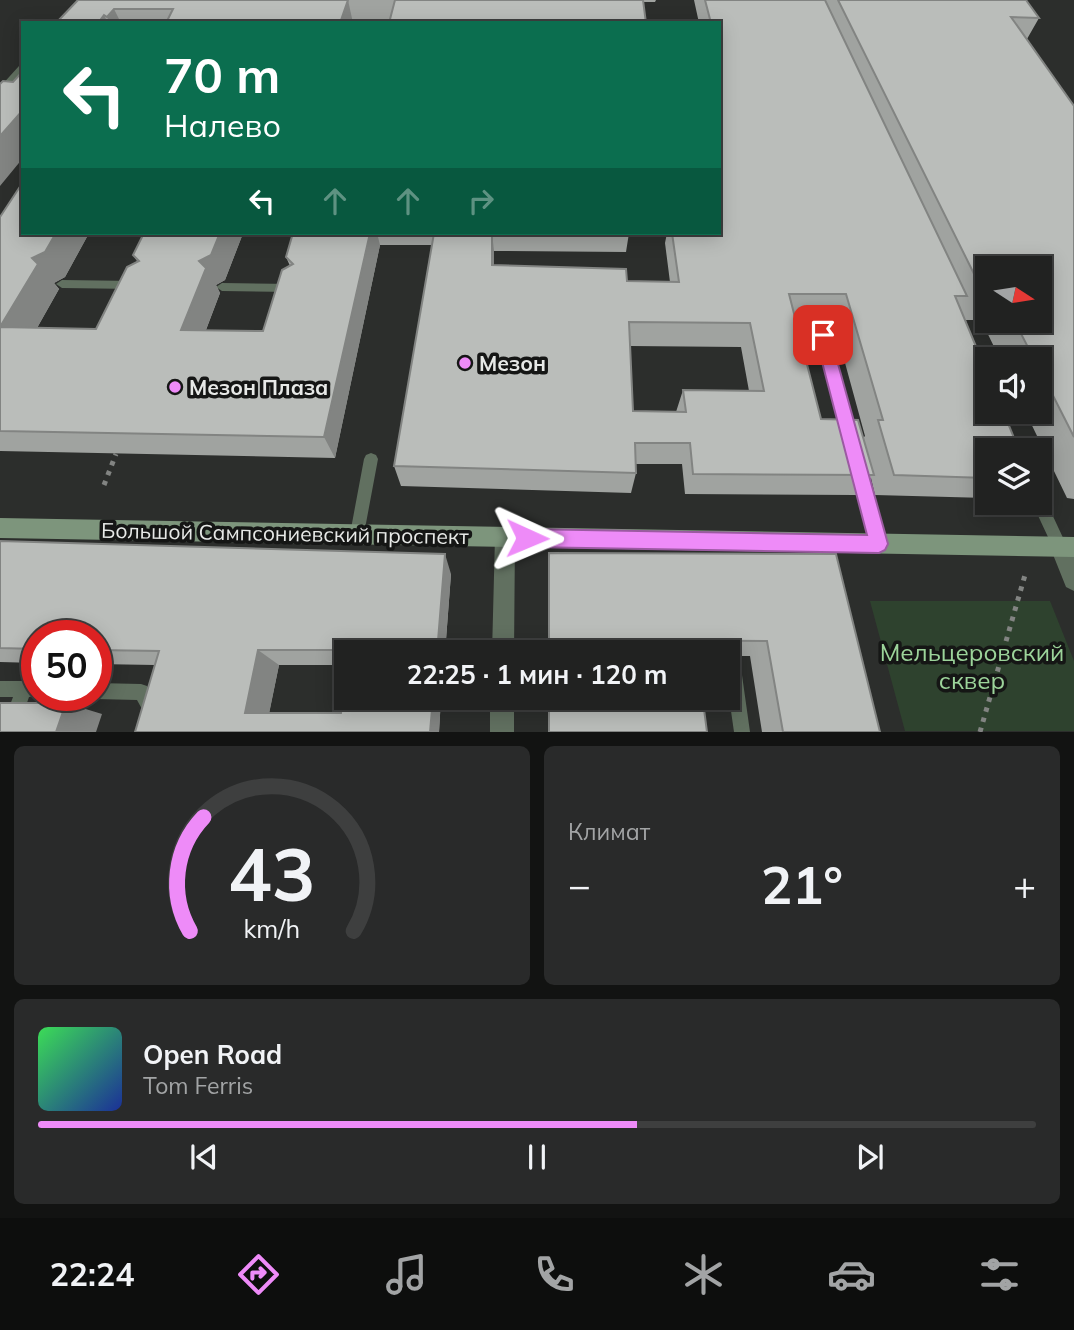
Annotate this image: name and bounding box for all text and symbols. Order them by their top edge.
text: 70 m [164,44,280,105]
icon: left [49,49,140,140]
text: Налево [164,105,281,145]
icon: left [243,182,281,220]
icon: ahead [316,182,354,220]
icon: ahead [389,182,427,220]
icon: right [462,182,500,220]
north arrow [975,256,1052,332]
map controls [975,256,1052,515]
pin [793,305,853,365]
icon: arrive [804,316,842,354]
button: sound [975,347,1052,424]
place label: Мезон [479,350,546,376]
marker: Мезон [457,355,473,371]
place label: Мезон Плаза [189,374,328,400]
marker: Мезон Плаза [167,379,183,395]
button: layers [975,438,1052,515]
position arrow [490,501,564,575]
street label: Большой Сампсониевский проспект [101,517,469,549]
speed limit sign: 50 [21,620,112,711]
park label: Мельцеровский сквер [880,637,1064,695]
text: 22:25 · 1 мин · 120 m [407,658,667,691]
text: Климат [568,817,650,846]
text: 43 [228,829,316,920]
text: 21° [761,852,843,917]
text: − [568,861,591,909]
text: + [1013,861,1036,909]
text: km/h [244,913,300,944]
text: Open Road [143,1038,282,1071]
text: Tom Ferris [143,1071,253,1100]
icon: previous [185,1138,223,1176]
icon: pause [518,1138,556,1176]
icon: next [851,1138,889,1176]
icon: directions [234,1250,283,1299]
icon: music [382,1250,431,1299]
icon: phone [530,1250,579,1299]
icon: climate [679,1250,728,1299]
icon: car [827,1250,876,1299]
icon: filters [975,1250,1024,1299]
text: 22:24 [50,1254,134,1294]

